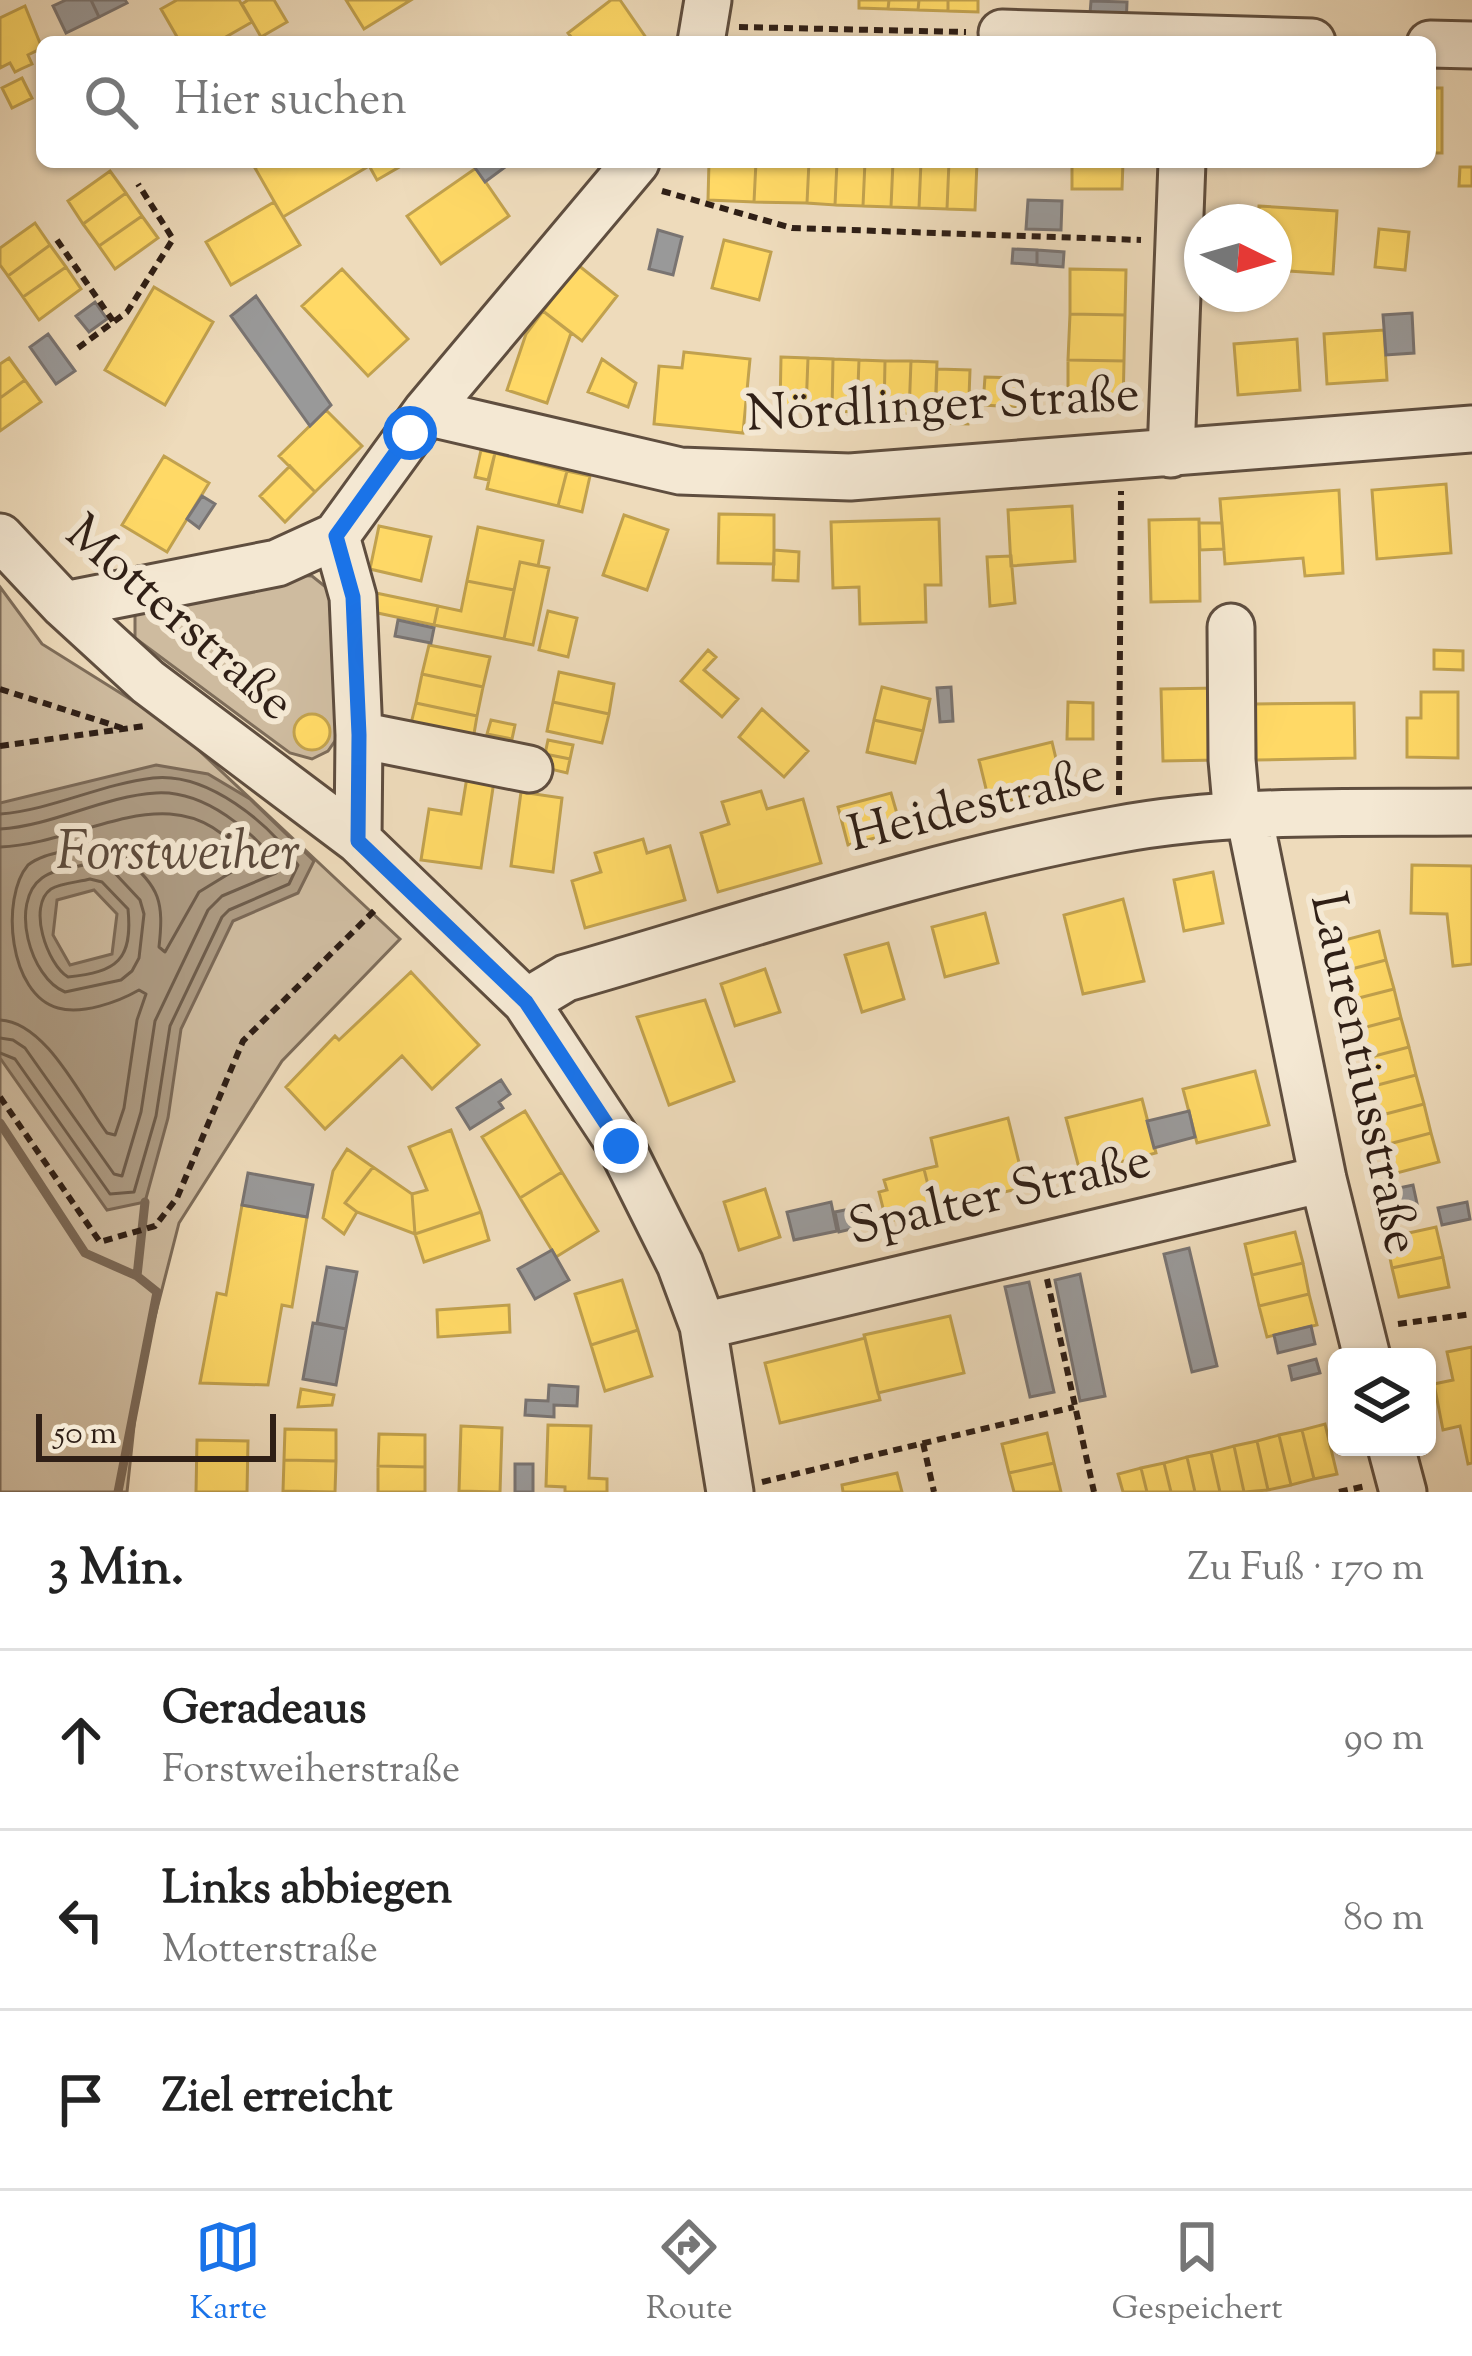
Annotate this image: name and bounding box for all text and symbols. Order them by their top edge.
search box [36,36,1436,168]
icon: search [78,69,144,135]
text: Hier suchen [174,70,407,135]
north arrow [1184,204,1292,312]
street label: Nördlinger Straße [745,360,1141,454]
route start [383,406,437,460]
street label: Motterstraße [48,500,308,740]
street label: Heidestraße [841,740,1113,874]
water label: Forstweiher [56,816,300,894]
street label: Laurentiusstraße [1288,887,1436,1261]
route end [594,1119,648,1173]
street label: Spalter Straße [842,1127,1158,1267]
map controls [1328,1348,1436,1456]
button: layers [1328,1348,1436,1456]
scale bar [36,1408,276,1461]
text: 50 m [54,1411,117,1459]
text: 3 Min. [48,1534,184,1607]
text: Zu Fuß · 170 m [1188,1542,1424,1598]
text: Geradeaus [162,1679,366,1744]
icon: ahead [48,1707,114,1773]
text: 90 m [1344,1712,1424,1768]
text: Forstweiherstraße [162,1744,460,1800]
text: Links abbiegen [162,1859,452,1924]
icon: left [48,1887,114,1953]
text: 80 m [1343,1892,1424,1948]
text: Motterstraße [162,1924,378,1980]
icon: arrive [48,2067,114,2133]
text: Ziel erreicht [162,2067,393,2132]
tab: Karte [189,2214,267,2334]
tab: Route [646,2214,733,2334]
tab: Gespeichert [1111,2214,1283,2334]

